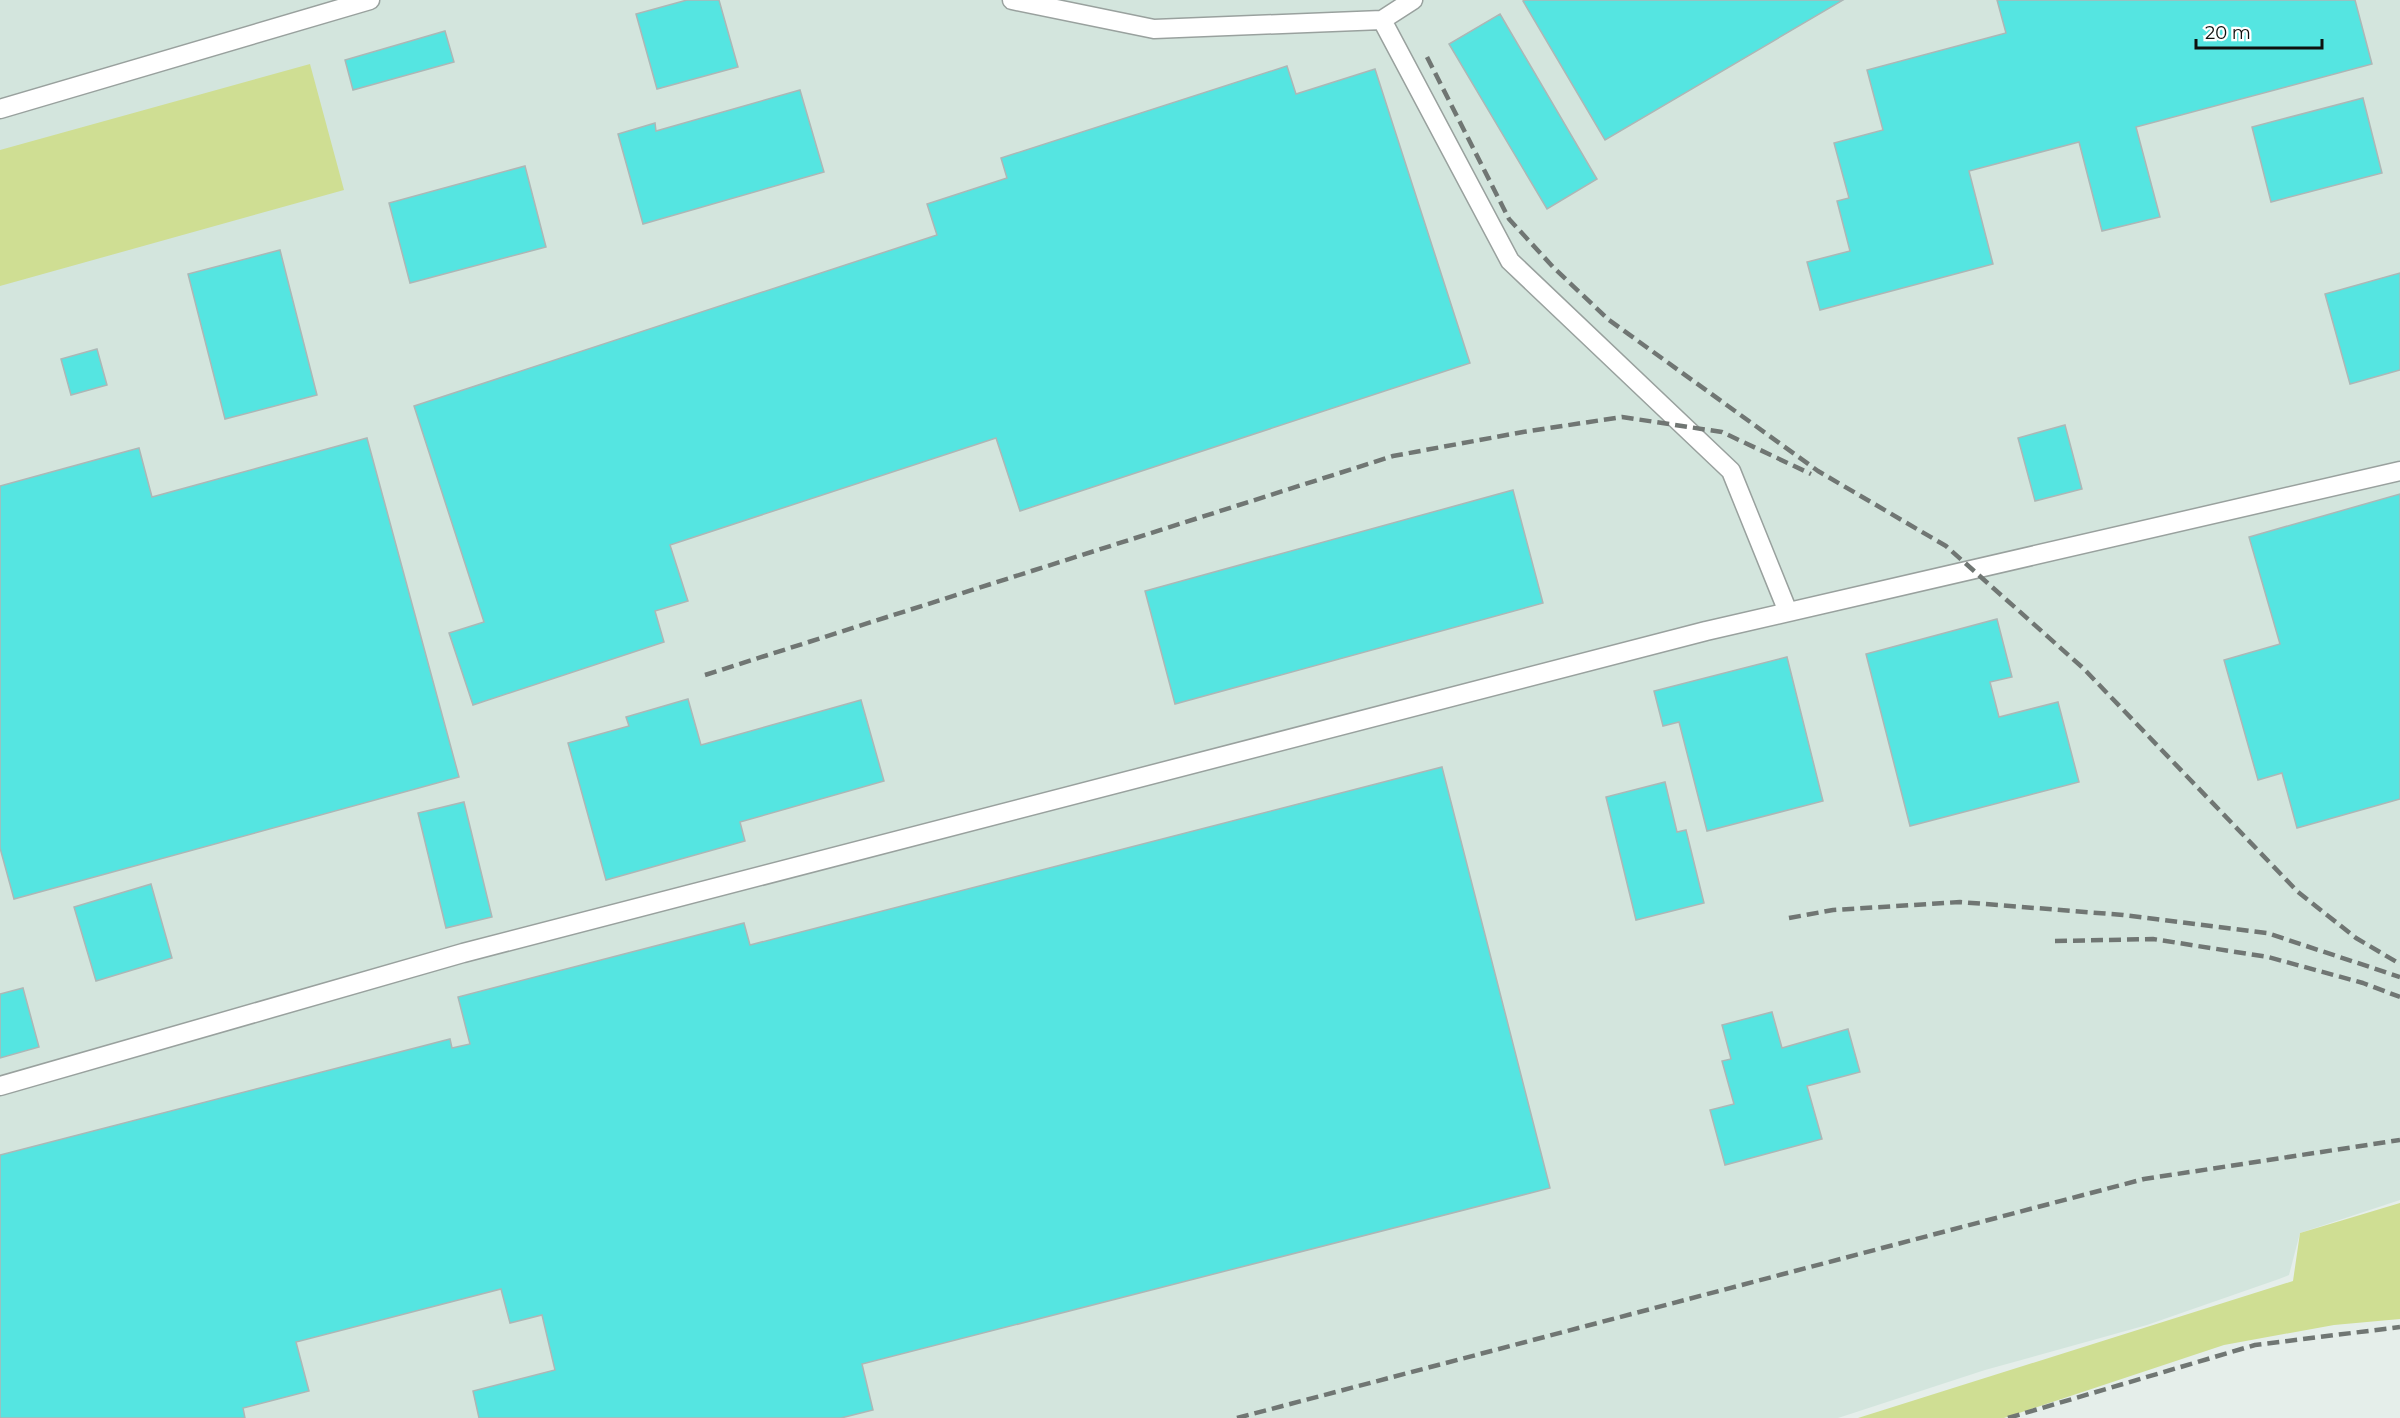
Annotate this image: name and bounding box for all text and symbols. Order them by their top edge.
scale bar [2196,12,2322,50]
text: 20 m [2205,22,2251,44]

